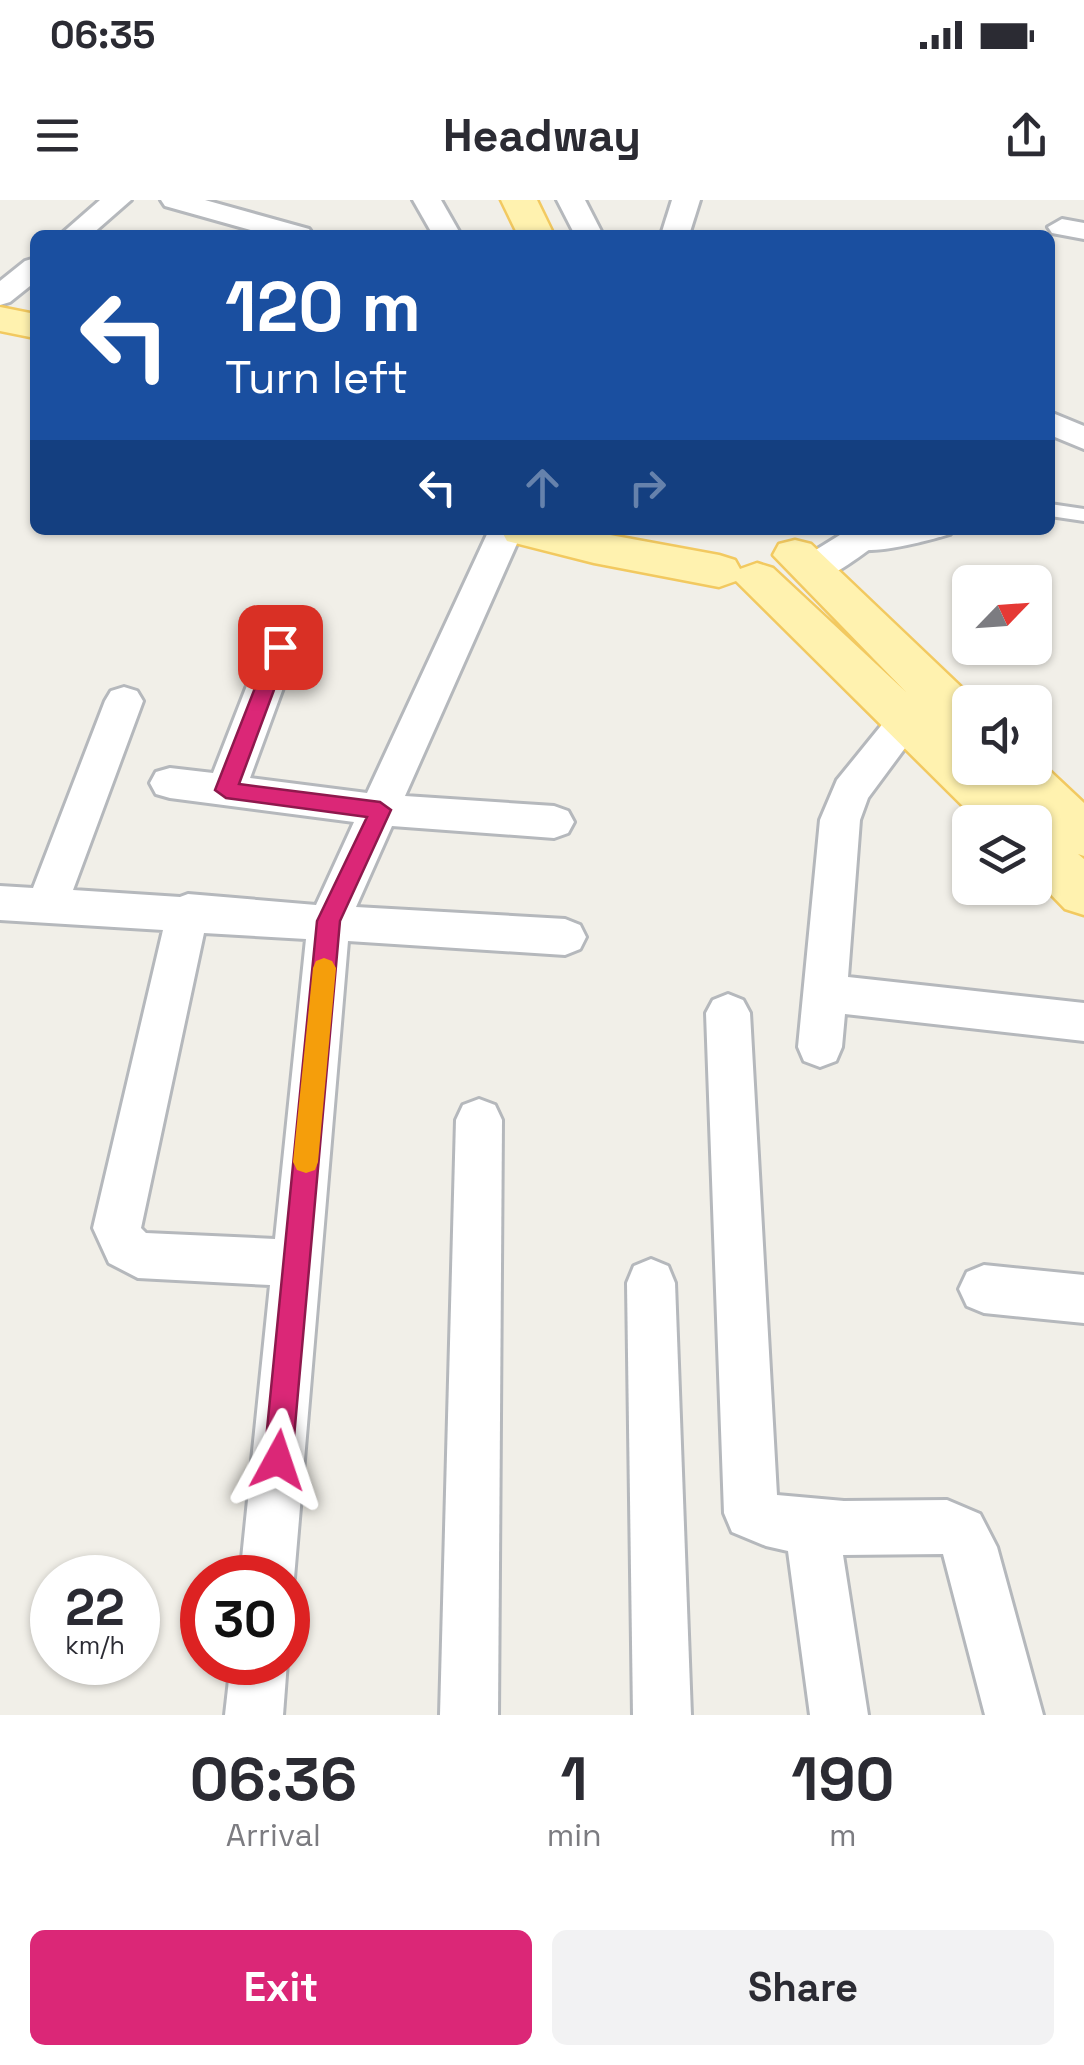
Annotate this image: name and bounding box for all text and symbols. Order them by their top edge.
text: 06:35 [50,11,155,59]
text: Headway [443,107,641,164]
icon: menu [30,108,85,163]
icon: share [999,108,1054,163]
text: 120 m [225,262,421,351]
icon: left [60,270,190,400]
text: Turn left [225,349,408,406]
icon: left [410,460,465,515]
icon: ahead [515,460,570,515]
icon: right [620,460,675,515]
north arrow [952,565,1052,665]
map controls [952,565,1052,905]
pin [238,605,323,690]
icon: arrive [253,620,308,675]
button: sound [952,685,1052,785]
button: layers [952,805,1052,905]
position arrow [226,1408,330,1512]
speed limit sign: 30 [180,1555,310,1685]
text: 22 [65,1576,125,1640]
text: km/h [65,1629,125,1661]
text: 06:36 [190,1741,357,1818]
text: 1 [561,1741,588,1818]
text: 190 [791,1741,894,1818]
text: Arrival [226,1815,321,1855]
text: min [547,1815,602,1855]
text: m [829,1815,857,1855]
button: Exit [30,1930,532,2045]
button: Share [552,1930,1054,2045]

